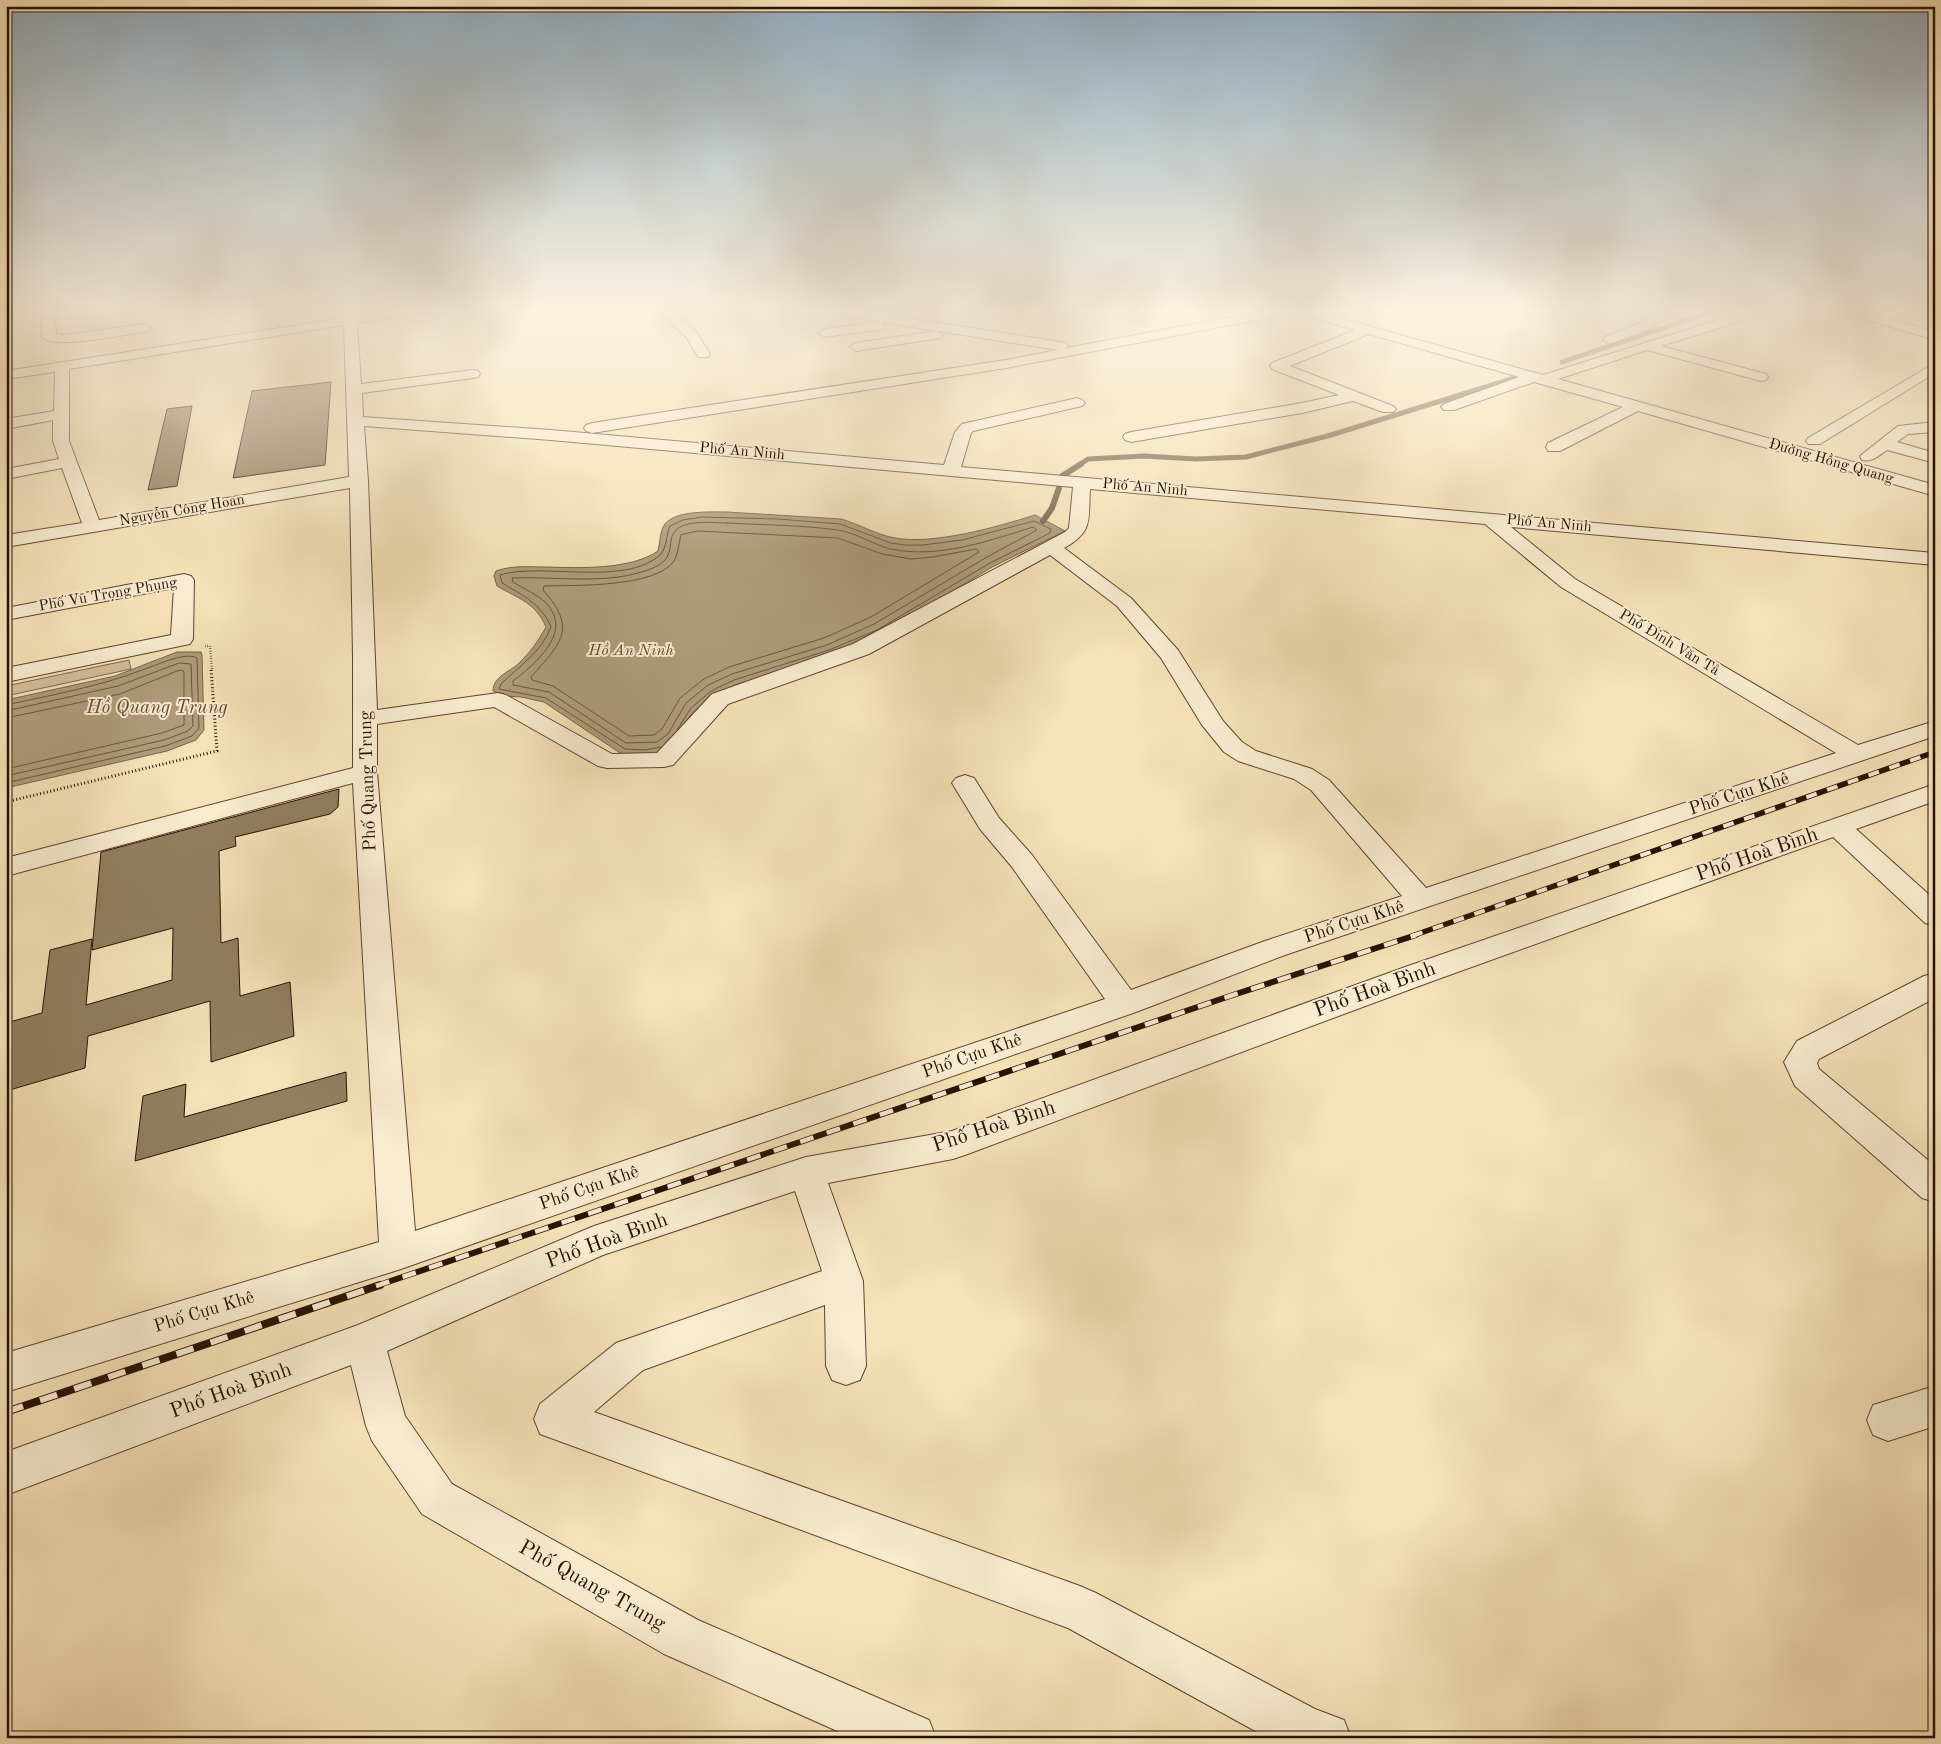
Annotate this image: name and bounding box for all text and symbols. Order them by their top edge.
street label: Đường Hồng Quang [1767,435,1896,487]
street label: Phố An Ninh [699,440,785,463]
street label: Phố An Ninh [1102,476,1188,499]
street label: Nguyễn Công Hoan [118,492,246,529]
street label: Phố An Ninh [1506,512,1592,535]
street label: Phố Vũ Trọng Phụng [37,574,178,615]
street label: Phố Đinh Văn Tả [1616,606,1723,679]
water label: Hồ An Ninh [587,642,674,659]
water label: Hồ Quang Trung [85,697,228,718]
street label: Phố Quang Trung [356,710,379,852]
street label: Phố Cựu Khê [1686,768,1791,819]
street label: Phố Hoà Bình [1693,823,1821,886]
street label: Phố Cựu Khê [1301,896,1406,947]
street label: Phố Hoà Bình [1311,957,1439,1022]
street label: Phố Cựu Khê [920,1030,1024,1081]
street label: Phố Hoà Bình [930,1096,1058,1157]
street label: Phố Cựu Khê [537,1162,641,1213]
street label: Phố Hoà Bình [543,1208,671,1273]
street label: Phố Cựu Khê [151,1287,256,1336]
street label: Phố Hoà Bình [167,1358,295,1423]
street label: Phố Quang Trung [515,1536,670,1635]

